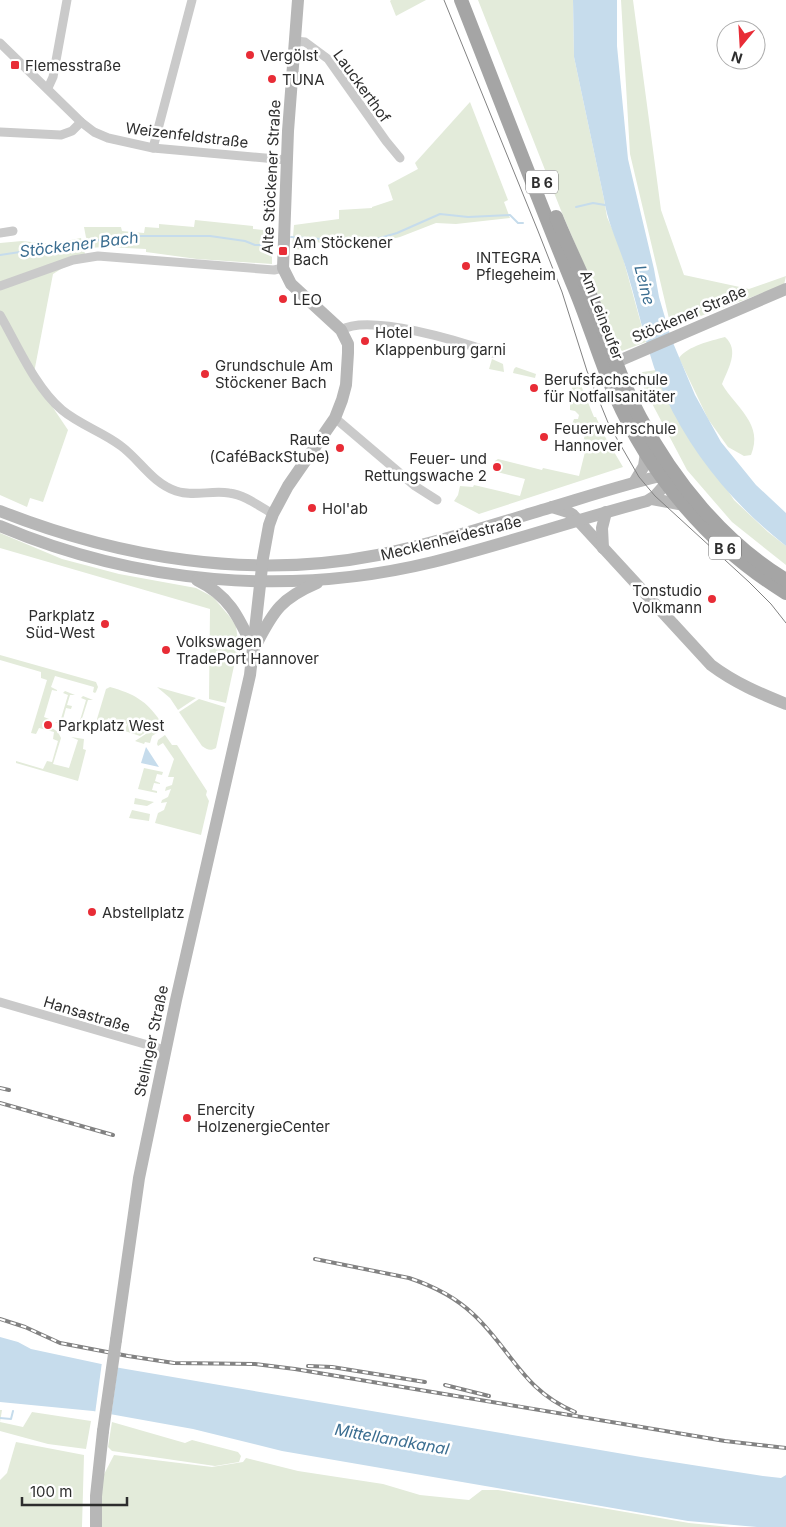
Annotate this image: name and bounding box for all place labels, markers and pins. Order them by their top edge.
place label: Vergölst [260,46,318,65]
marker: Vergölst [244,49,256,61]
place label: Flemesstraße [25,56,121,75]
marker: Flemesstraße [9,59,21,71]
place label: TUNA [282,70,325,89]
marker: TUNA [266,73,278,85]
place label: Am Stöckener Bach [293,233,393,269]
marker: Am Stöckener Bach [277,245,289,257]
place label: INTEGRA Pflegeheim [476,248,556,284]
marker: INTEGRA Pflegeheim [460,260,472,272]
place label: LEO [293,290,322,309]
marker: LEO [277,293,289,305]
place label: Hotel Klappenburg garni [375,323,506,359]
marker: Hotel Klappenburg garni [359,335,371,347]
place label: Grundschule Am Stöckener Bach [215,356,333,392]
marker: Grundschule Am Stöckener Bach [199,368,211,380]
place label: Berufsfachschule für Notfallsanitäter [544,370,676,406]
marker: Berufsfachschule für Notfallsanitäter [528,382,540,394]
place label: Feuerwehrschule Hannover [554,419,676,455]
place label: Raute (CaféBackStube) [210,430,330,466]
marker: Feuerwehrschule Hannover [538,431,550,443]
marker: Raute (CaféBackStube) [334,442,346,454]
place label: Feuer- und Rettungswache 2 [364,449,487,485]
marker: Feuer- und Rettungswache 2 [491,461,503,473]
place label: Hol'ab [322,499,368,518]
marker: Hol'ab [306,502,318,514]
place label: Tonstudio Volkmann [632,581,702,617]
marker: Tonstudio Volkmann [706,593,718,605]
place label: Parkplatz Süd-West [26,606,95,642]
marker: Parkplatz Süd-West [99,618,111,630]
place label: Volkswagen TradePort Hannover [176,632,319,668]
marker: Volkswagen TradePort Hannover [160,644,172,656]
place label: Parkplatz West [58,716,164,735]
marker: Parkplatz West [42,719,54,731]
place label: Abstellplatz [102,903,185,922]
marker: Abstellplatz [86,906,98,918]
place label: Enercity HolzenergieCenter [197,1100,330,1136]
marker: Enercity HolzenergieCenter [181,1112,193,1124]

